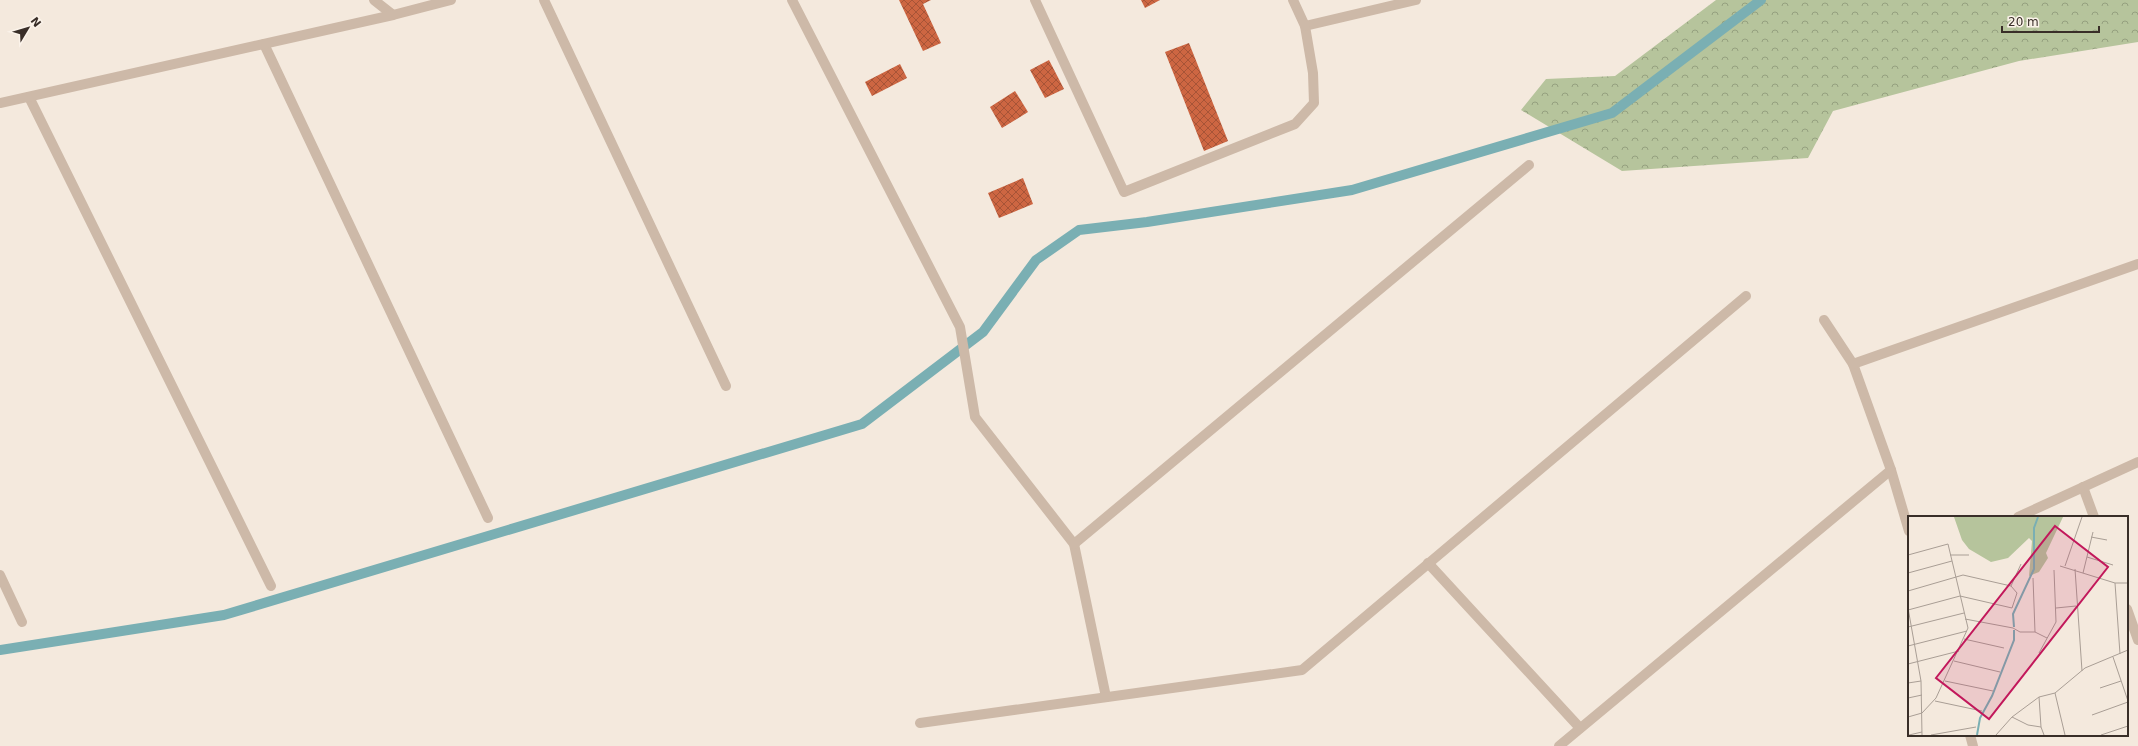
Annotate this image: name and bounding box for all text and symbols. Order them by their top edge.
north arrow [8,8,48,48]
scale bar [2002,8,2099,34]
text: N [28,15,43,30]
text: 20 m [2008,15,2039,29]
inset map [1908,516,2128,736]

